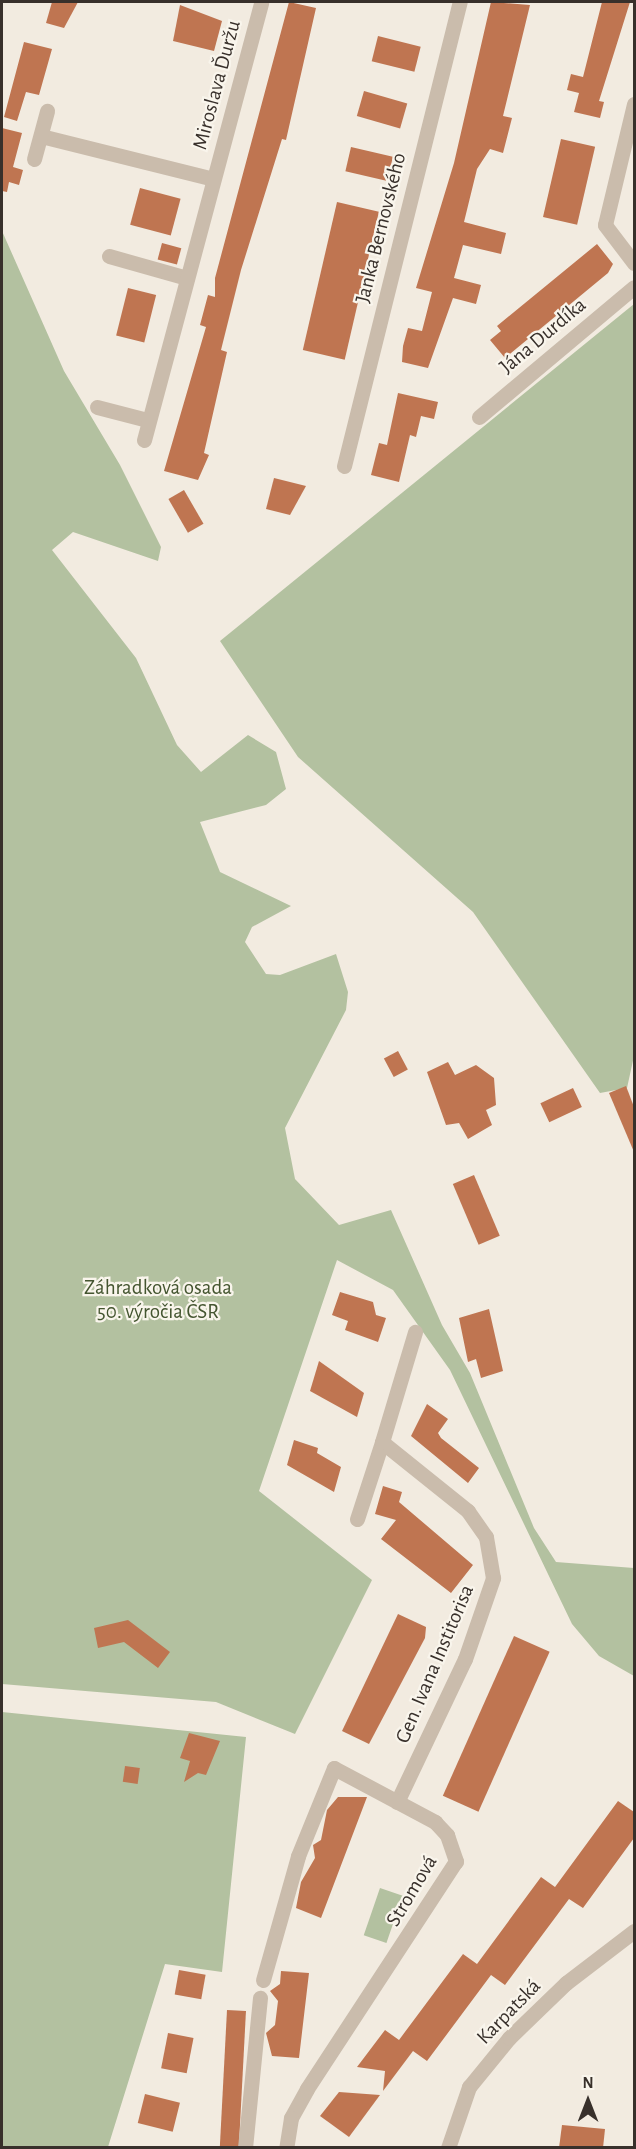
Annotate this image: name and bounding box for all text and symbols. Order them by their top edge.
street label: Miroslava Ďuržu [188,17,246,153]
street label: Janka Bernovského [350,150,412,306]
street label: Jána Durdíka [495,293,591,379]
park label: Záhradková osada 50. výročia ČSR [84,1275,232,1325]
street label: Gen. Ivana Institorisa [390,1581,480,1747]
street label: Stromová [381,1851,443,1931]
street label: Karpatská [472,1974,546,2050]
north arrow [558,2071,618,2131]
text: N [582,2075,594,2091]

